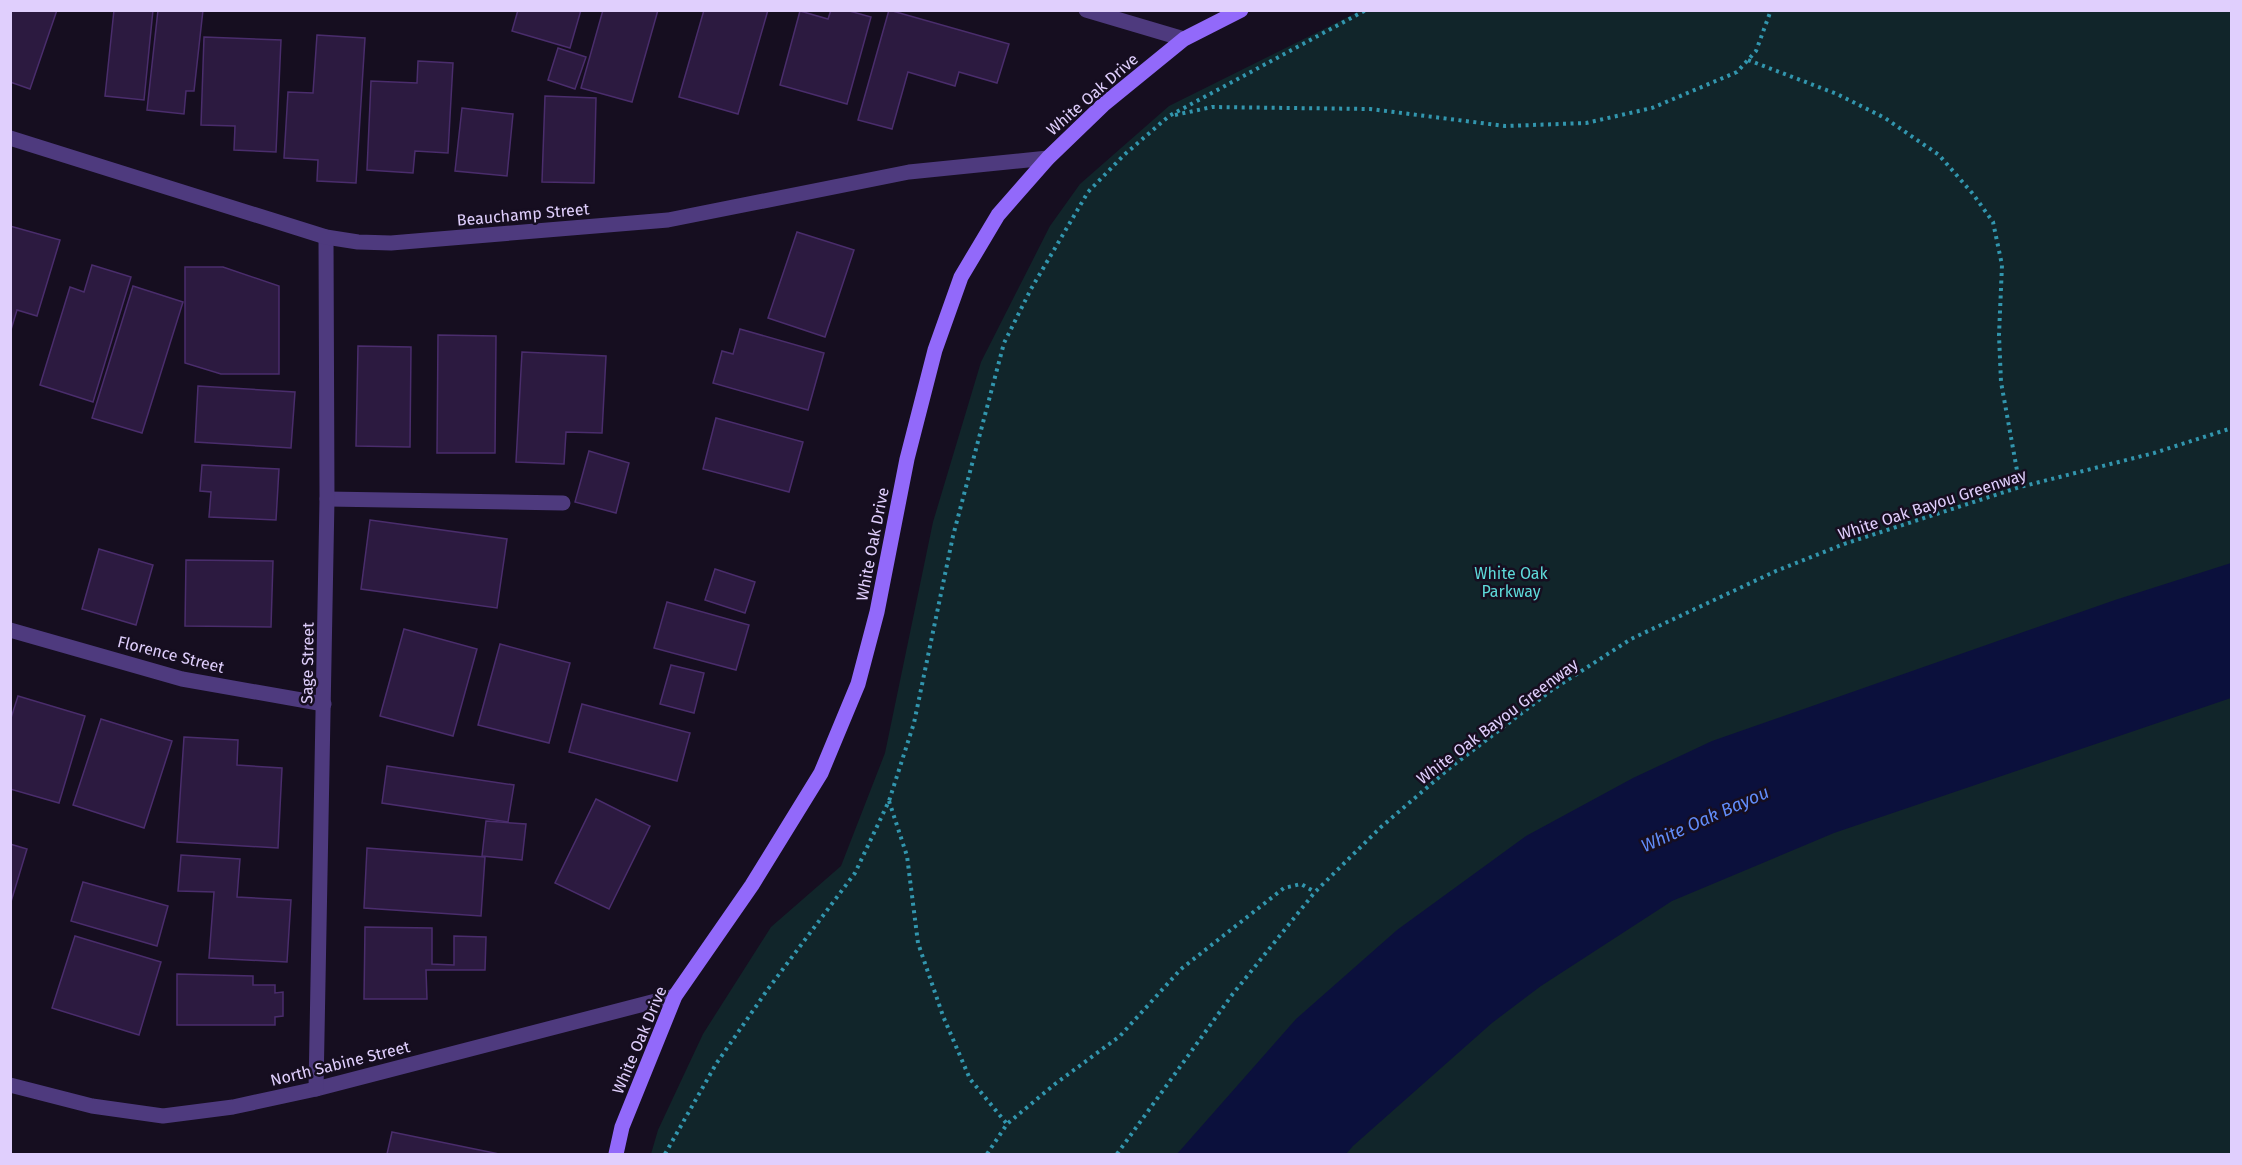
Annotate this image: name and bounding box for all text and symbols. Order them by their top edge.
street label: White Oak Drive [1043,49,1142,139]
street label: Beauchamp Street [456,199,590,230]
street label: White Oak Bayou Greenway [1836,465,2029,544]
street label: White Oak Drive [852,486,893,602]
park label: White Oak Parkway [1474,564,1549,601]
street label: Sage Street [297,622,318,704]
street label: Florence Street [116,632,226,677]
street label: White Oak Bayou Greenway [1413,655,1582,788]
water label: White Oak Bayou [1638,781,1772,857]
street label: White Oak Drive [608,983,671,1097]
street label: North Sabine Street [268,1037,412,1090]

